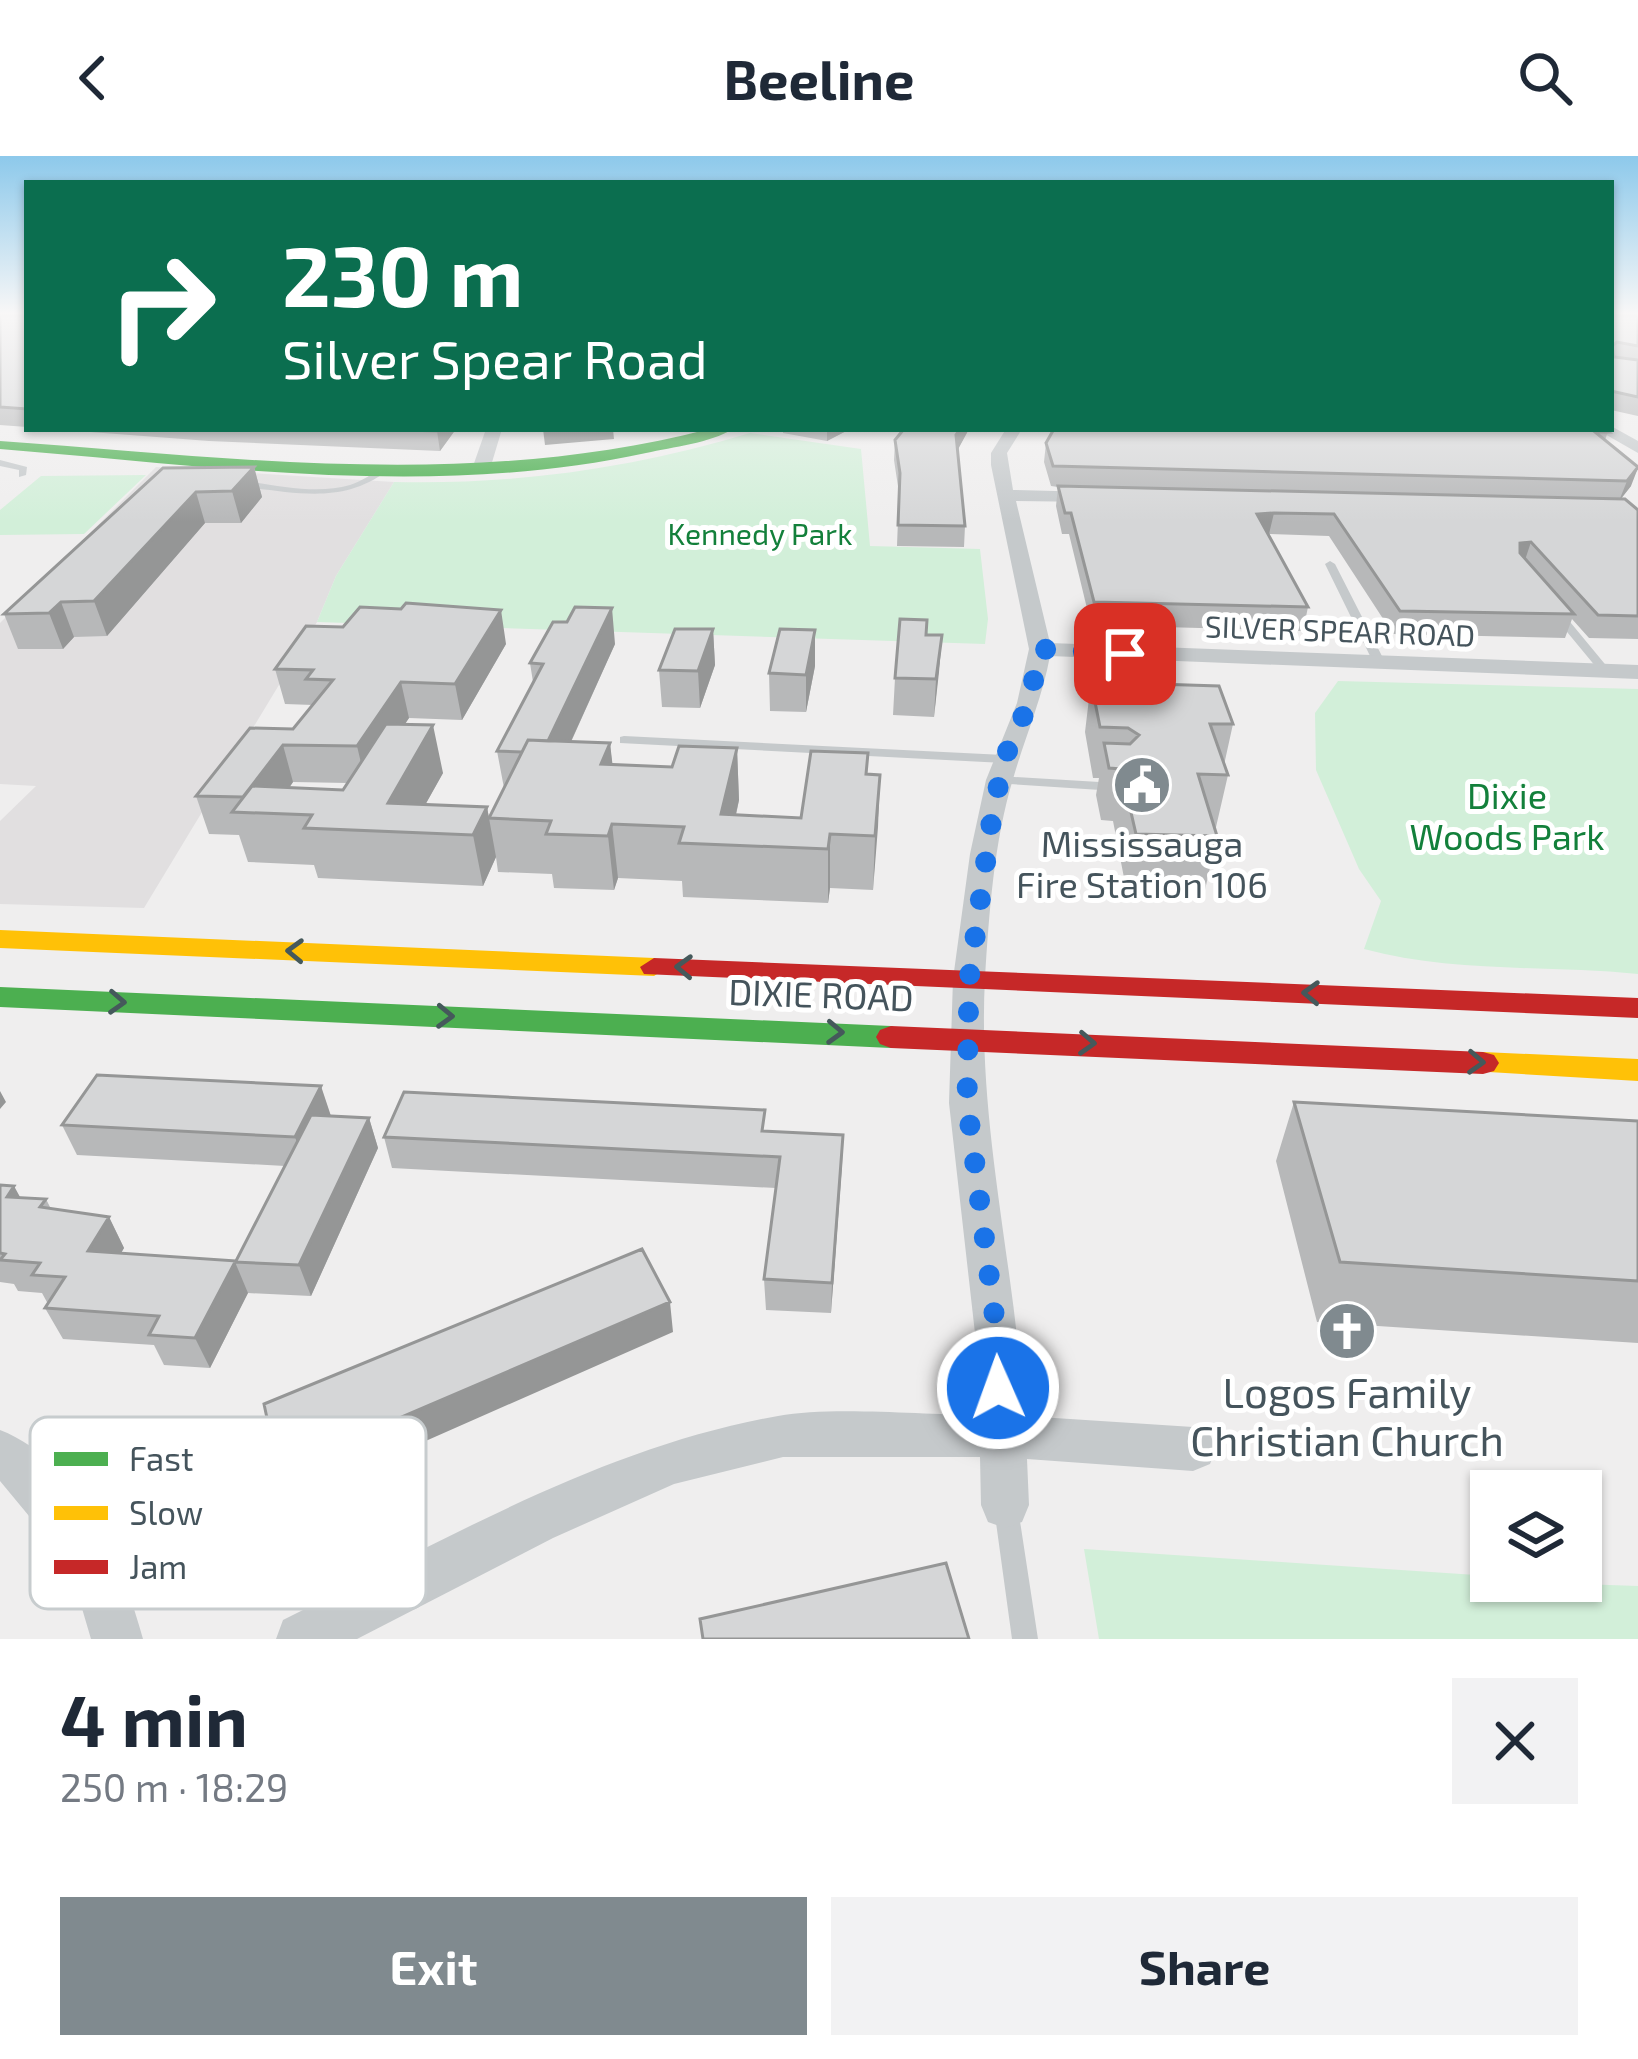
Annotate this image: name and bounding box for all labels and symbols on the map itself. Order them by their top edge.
park label: Kennedy Park [668,515,852,551]
pin [1074,603,1176,705]
street label: SILVER SPEAR ROAD [1204,607,1476,653]
public building icon: Mississauga Fire Station 106 [1111,754,1173,816]
park label: Dixie Woods Park [1410,773,1604,857]
place label: Mississauga Fire Station 106 [1016,821,1268,905]
one-way arrow [285,938,304,964]
one-way arrow [674,955,693,981]
street label: DIXIE ROAD [728,969,914,1018]
one-way arrow [1301,981,1320,1007]
one-way arrow [108,989,127,1015]
one-way arrow [436,1003,455,1029]
one-way arrow [826,1019,845,1045]
one-way arrow [1078,1030,1097,1056]
one-way arrow [1467,1049,1486,1075]
church icon: Logos Family Christian Church [1316,1300,1378,1362]
position arrow [935,1325,1061,1451]
place label: Logos Family Christian Church [1190,1366,1504,1464]
legend [30,1417,426,1609]
text: Fast [129,1438,193,1478]
text: Slow [129,1492,203,1532]
text: Jam [129,1546,187,1586]

